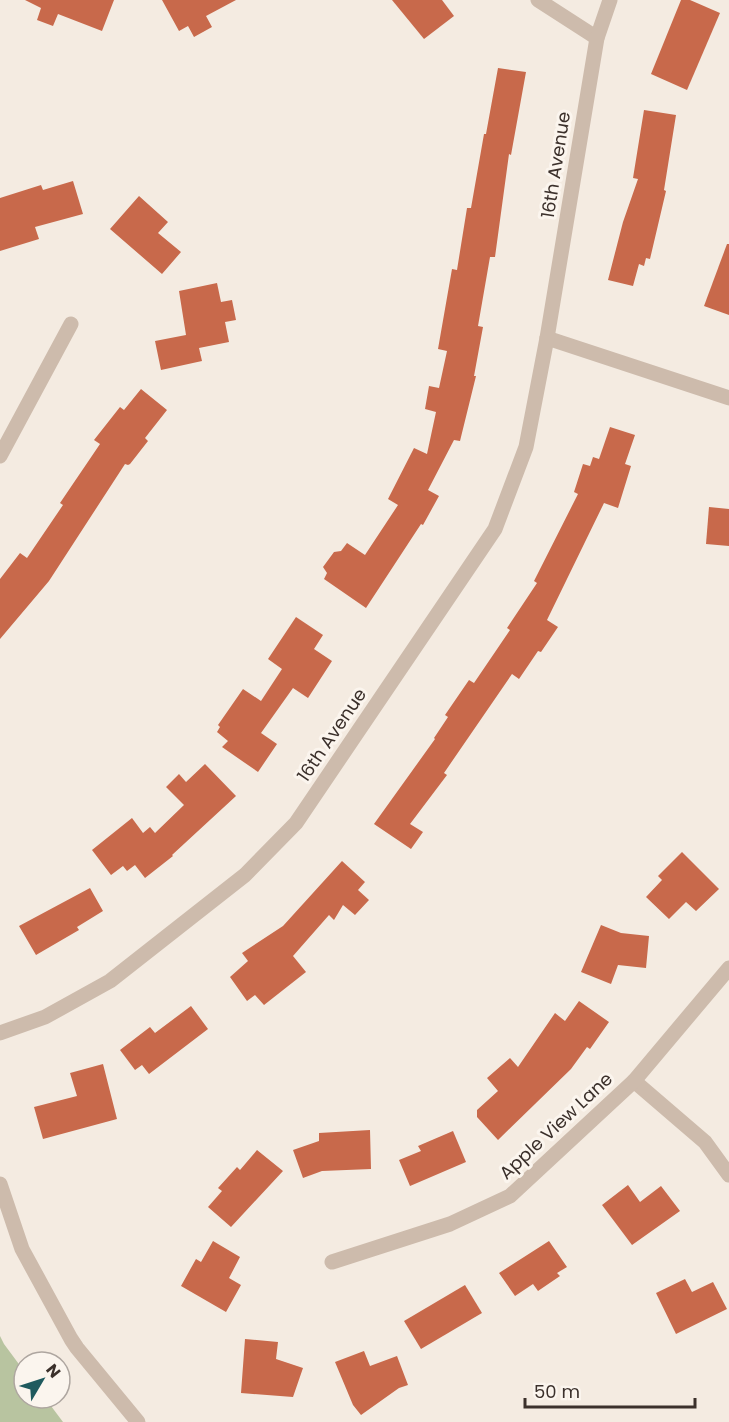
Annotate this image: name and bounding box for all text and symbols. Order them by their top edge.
street label: 16th Avenue [535,110,576,220]
street label: 16th Avenue [291,683,372,786]
street label: Apple View Lane [493,1066,618,1185]
north arrow [12,1350,72,1410]
text: N [41,1359,66,1383]
scale bar [525,1371,694,1409]
text: 50 m [534,1379,580,1404]

